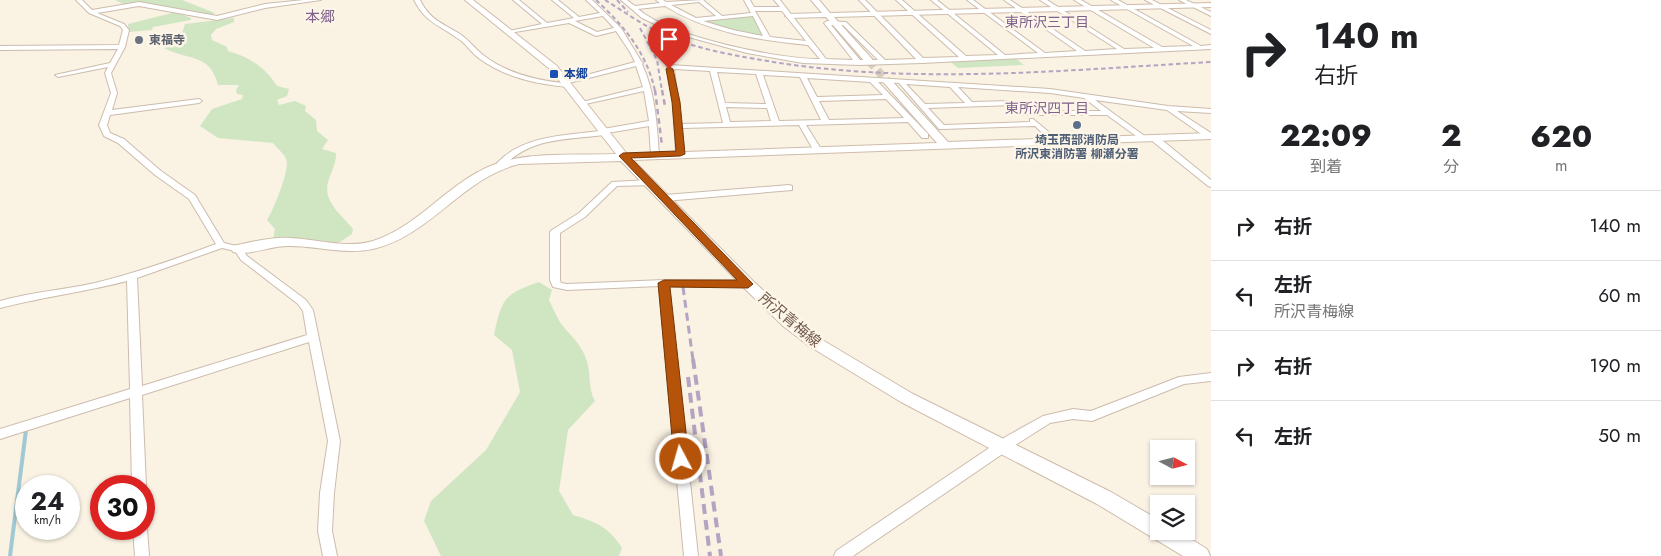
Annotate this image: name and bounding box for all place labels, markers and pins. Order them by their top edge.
pin [648,18,690,69]
place label: 東福寺 [149,31,185,49]
marker: 東福寺 [133,34,145,46]
place label: 本郷 [564,65,588,83]
marker: 本郷 [548,68,560,80]
marker: 埼玉西部消防局 所沢東消防署 柳瀬分署 [1071,119,1083,131]
place label: 埼玉西部消防局 所沢東消防署 柳瀬分署 [1015,131,1139,163]

